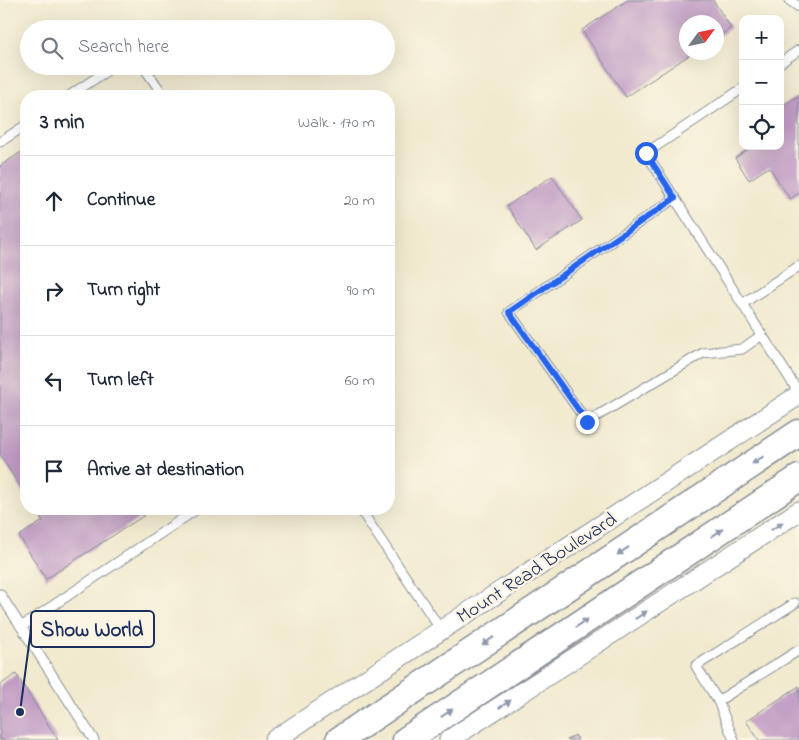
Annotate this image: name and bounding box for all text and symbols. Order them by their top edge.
north arrow [679,15,724,60]
map controls [739,15,784,150]
button: + [739,15,784,60]
search box [20,20,395,75]
icon: search [38,34,66,62]
text: Search here [78,34,169,61]
button: − [739,60,784,105]
button: locate [739,105,784,150]
text: 3 min [40,108,84,138]
text: Walk · 170 m [298,111,375,135]
route start [635,142,658,165]
icon: ahead [40,187,68,215]
text: Continue [87,187,155,214]
text: 20 m [344,189,375,213]
icon: right [40,277,68,305]
text: Turn right [87,277,160,304]
text: 90 m [347,279,375,303]
icon: left [40,367,68,395]
text: Turn left [87,367,154,394]
text: 60 m [345,369,375,393]
route end [576,411,599,434]
one-way arrow [752,456,765,465]
icon: arrive [40,457,68,485]
text: Arrive at destination [87,457,244,484]
street label: Mount Read Boulevard [451,506,623,632]
one-way arrow [770,521,784,531]
one-way arrow [710,528,724,538]
one-way arrow [616,546,630,555]
one-way arrow [634,610,648,620]
callout: Show World [31,611,154,647]
text: Show World [41,616,143,646]
one-way arrow [575,618,589,628]
one-way arrow [481,636,495,646]
one-way arrow [498,699,512,709]
one-way arrow [440,708,453,718]

